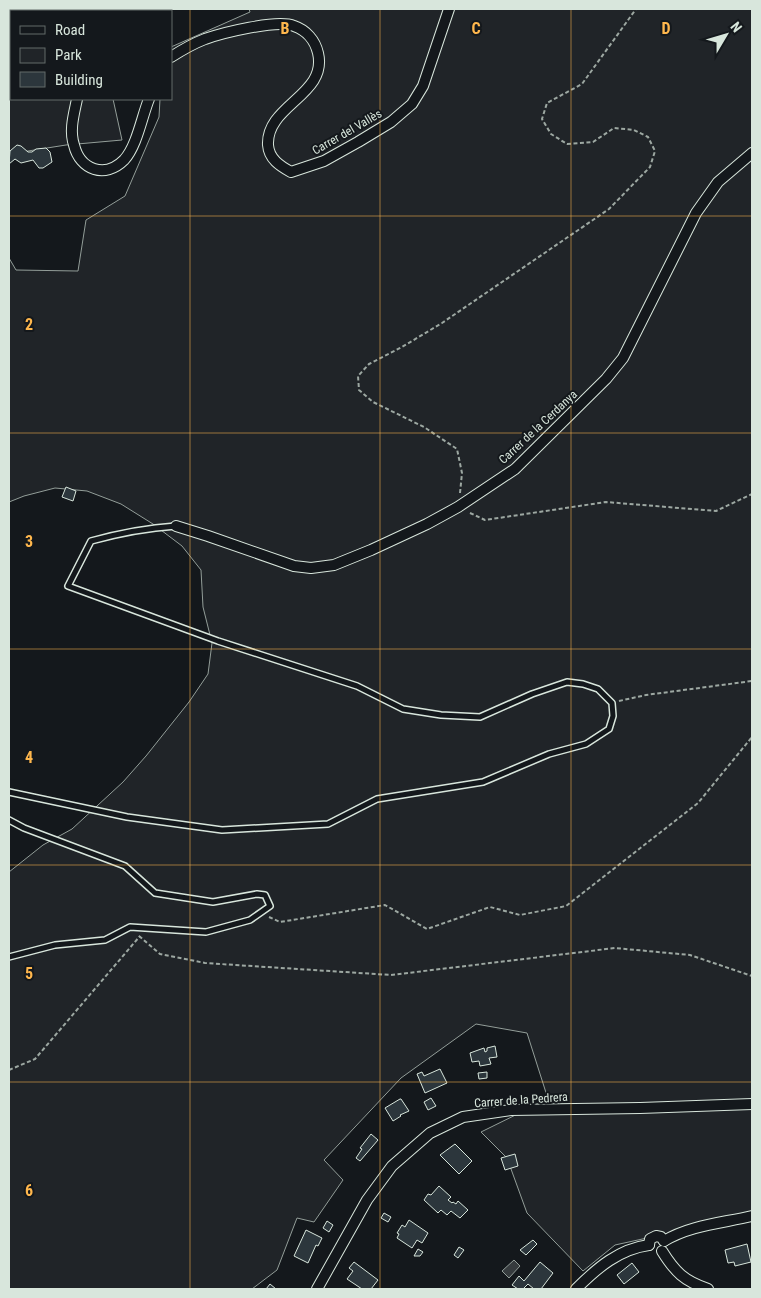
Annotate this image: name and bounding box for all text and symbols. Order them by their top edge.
legend [10,10,172,100]
north arrow [701,10,751,60]
text: B [281,19,290,38]
text: C [471,19,481,38]
text: D [661,19,671,38]
text: N [727,19,745,35]
text: Road [55,21,85,39]
text: Park [55,46,82,64]
text: Building [55,71,103,89]
street label: Carrer del Vallès [310,107,384,157]
text: 2 [25,315,33,334]
street label: Carrer de la Cerdanya [496,387,580,467]
text: 3 [25,532,33,551]
text: 4 [25,748,33,767]
text: 5 [25,964,33,983]
street label: Carrer de la Pedrera [474,1090,569,1110]
text: 6 [25,1181,33,1200]

